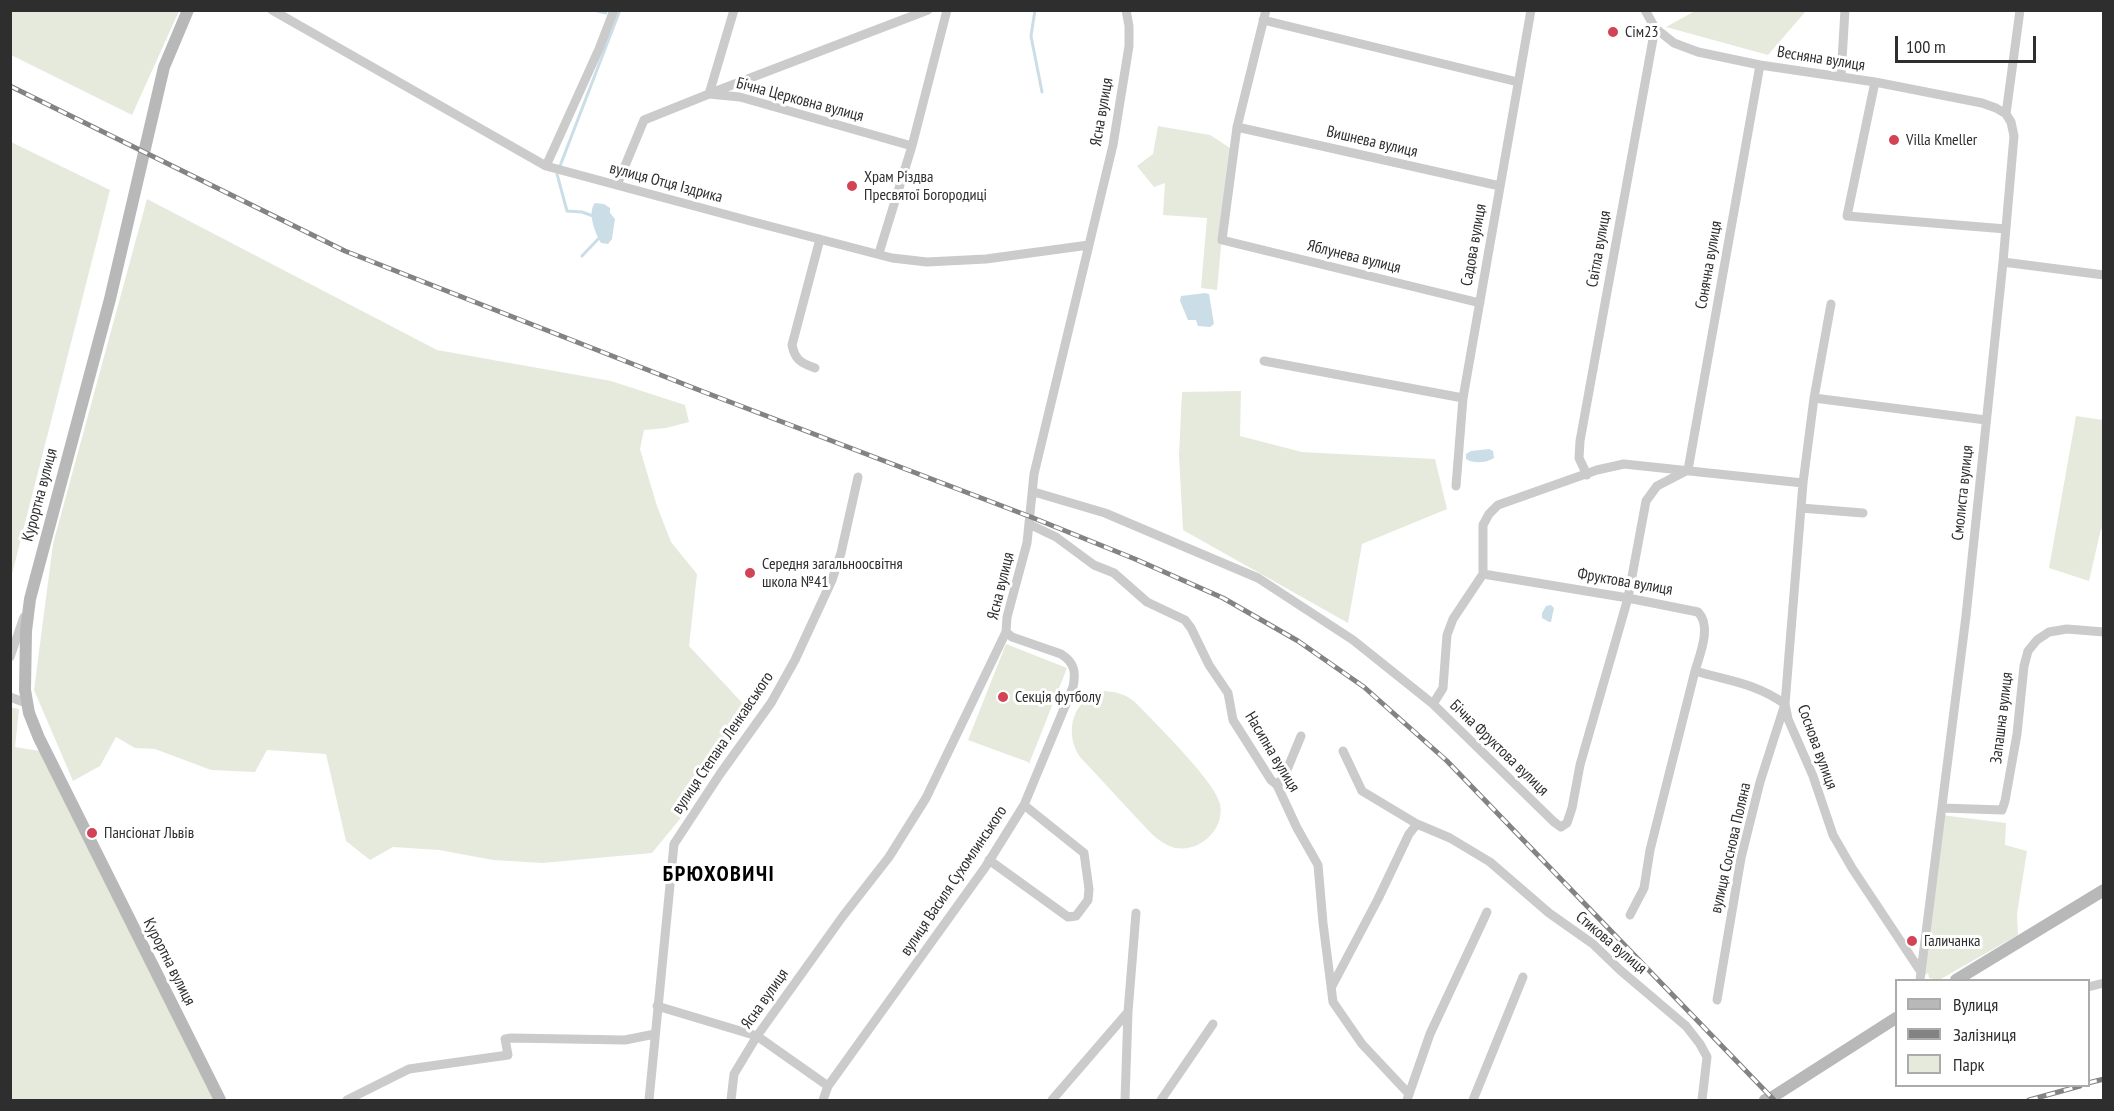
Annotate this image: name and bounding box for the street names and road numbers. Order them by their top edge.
street label: Весняна вулиця [1776,43,1866,75]
street label: Бічна Церковна вулиця [734,74,866,126]
street label: Ясна вулиця [1087,76,1117,148]
street label: Вишнева вулиця [1325,122,1419,162]
street label: вулиця Отця Іздрика [608,159,724,207]
street label: Садова вулиця [1457,202,1491,288]
street label: Світла вулиця [1583,209,1615,289]
street label: Сонячна вулиця [1692,219,1726,311]
street label: Яблунева вулиця [1305,236,1403,278]
street label: Смолиста вулиця [1948,444,1978,542]
street label: Курортна вулиця [18,446,62,544]
street label: Ясна вулиця [983,550,1019,622]
street label: Фруктова вулиця [1576,564,1674,600]
street label: вулиця Степана Ленкавського [668,668,778,818]
street label: Запашна вулиця [1987,671,2017,765]
street label: Бічна Фруктова вулиця [1446,696,1552,800]
street label: Соснова вулиця [1793,702,1841,792]
street label: Насипна вулиця [1240,708,1304,796]
street label: вулиця Соснова Поляна [1707,781,1755,915]
street label: вулиця Василя Сухомлинського [897,802,1011,960]
street label: Стикова вулиця [1572,908,1650,978]
street label: Курортна вулиця [139,915,199,1009]
street label: Ясна вулиця [737,965,793,1033]

